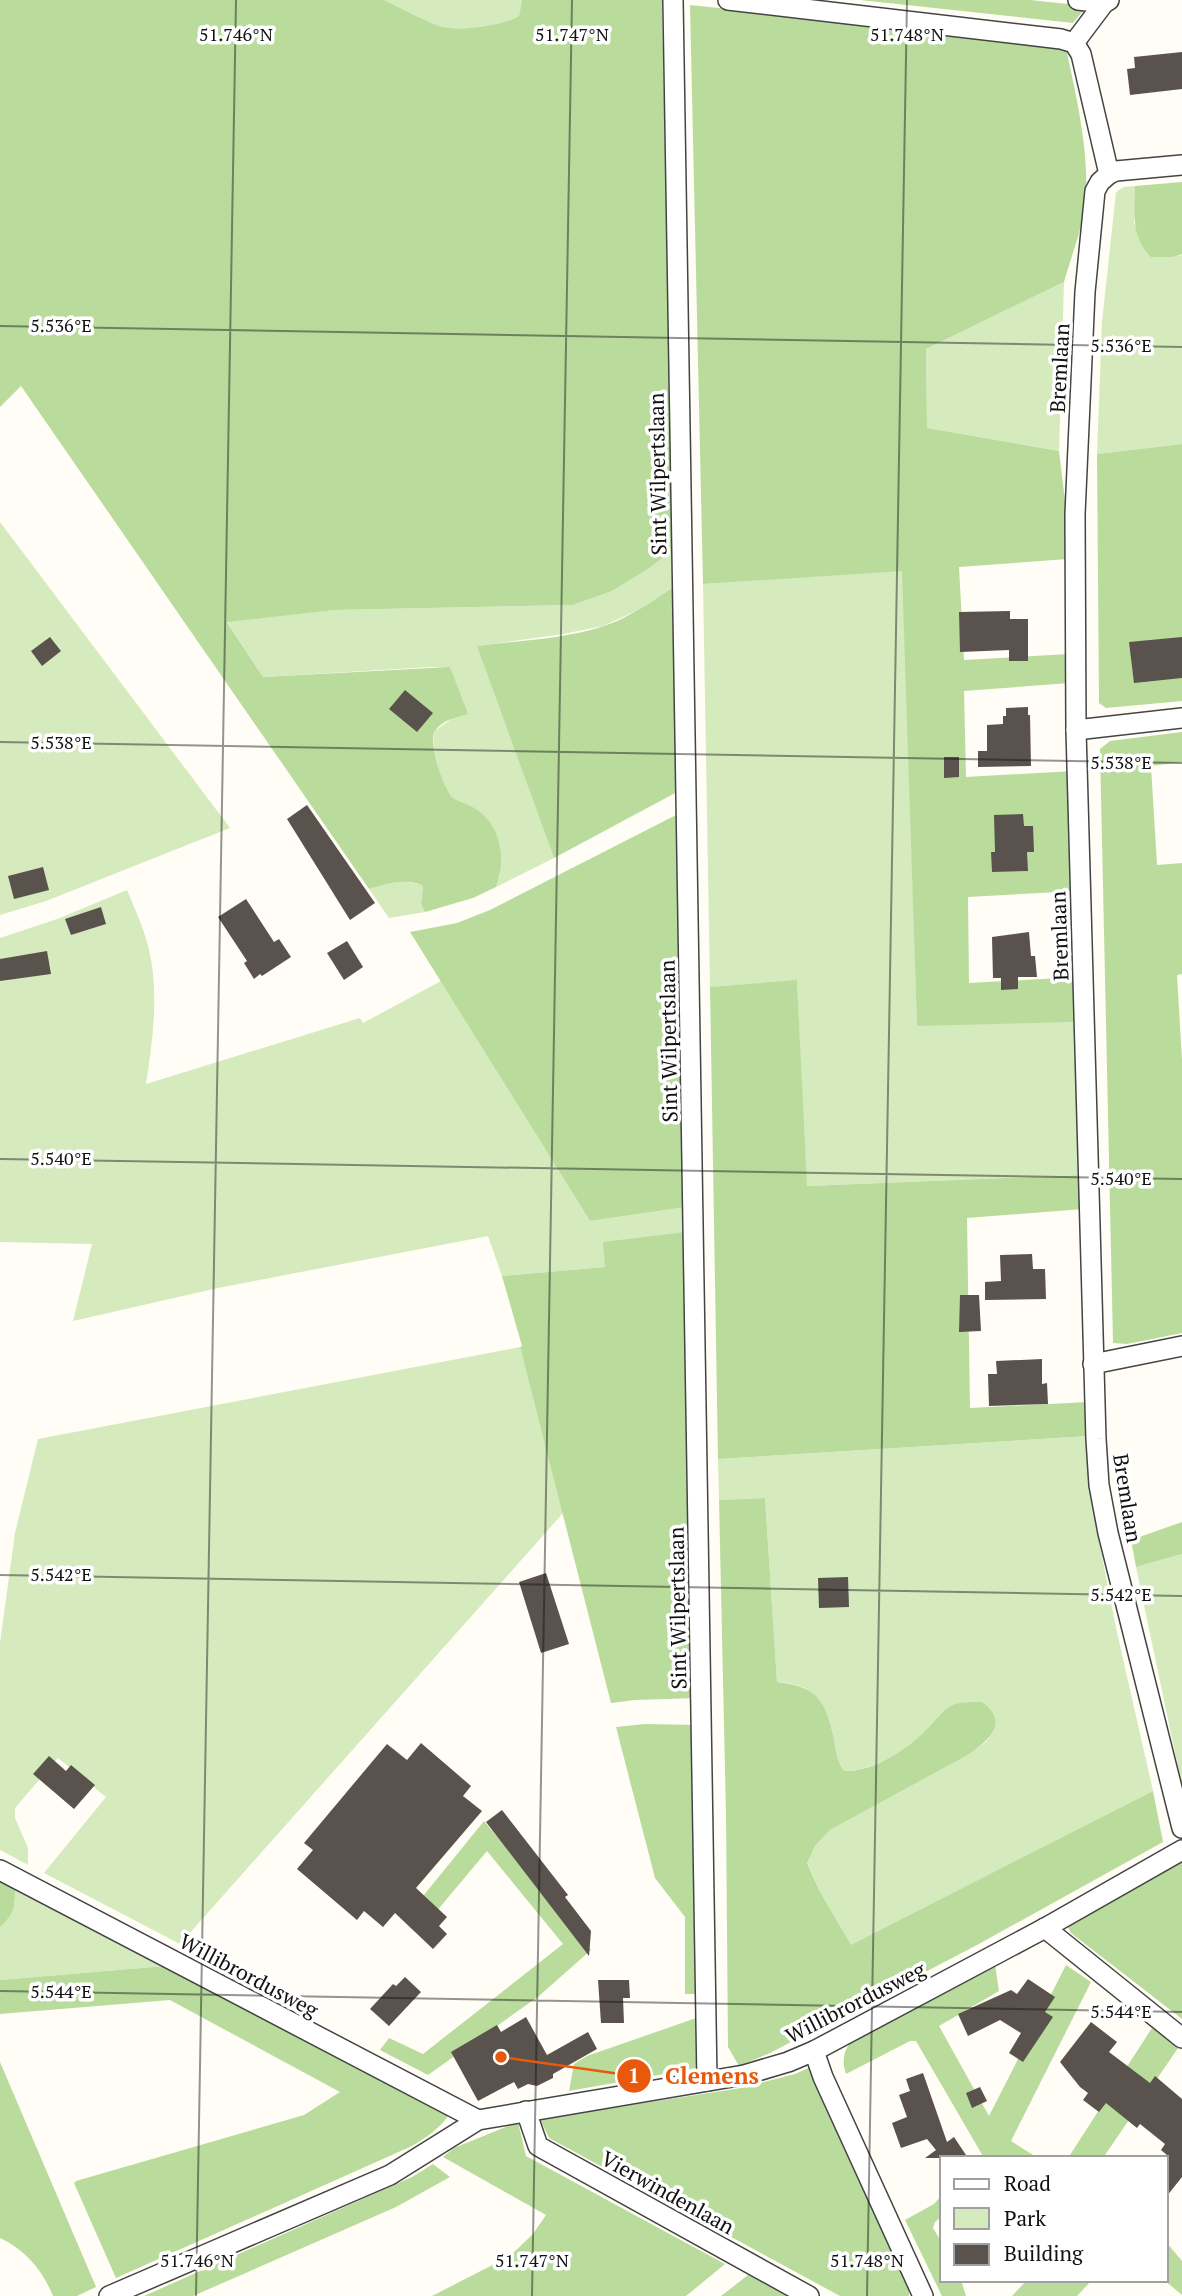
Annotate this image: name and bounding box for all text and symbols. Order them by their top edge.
text: 51.746°N [199,22,273,46]
text: 51.747°N [535,22,609,46]
text: 51.748°N [870,22,944,46]
text: 5.536°E [30,313,92,337]
street label: Bremlaan [1043,322,1075,414]
text: 5.536°E [1090,333,1152,357]
street label: Sint Wilpertslaan [642,392,672,556]
text: 5.538°E [30,730,92,754]
text: 5.538°E [1090,750,1152,774]
street label: Bremlaan [1043,890,1075,981]
street label: Sint Wilpertslaan [653,959,683,1123]
text: 5.540°E [30,1146,92,1170]
text: 5.540°E [1090,1166,1152,1190]
street label: Bremlaan [1107,1452,1149,1545]
street label: Sint Wilpertslaan [662,1526,692,1690]
text: 5.542°E [30,1562,92,1586]
text: 5.542°E [1090,1582,1152,1606]
street label: Willibrordusweg [175,1927,324,2024]
street label: Willibrordusweg [780,1954,931,2049]
text: 5.544°E [30,1979,92,2003]
text: 5.544°E [1090,1999,1152,2023]
callout: Clemens [616,2054,773,2098]
text: Clemens [665,2060,759,2091]
text: 1 [628,2061,640,2089]
street label: Vierwindenlaan [596,2144,740,2240]
legend [940,2156,1168,2282]
text: Road [1004,2169,1051,2197]
text: Park [1004,2204,1046,2232]
text: Building [1004,2239,1084,2267]
text: 51.746°N [160,2248,234,2272]
text: 51.747°N [495,2248,569,2272]
text: 51.748°N [830,2248,904,2272]

